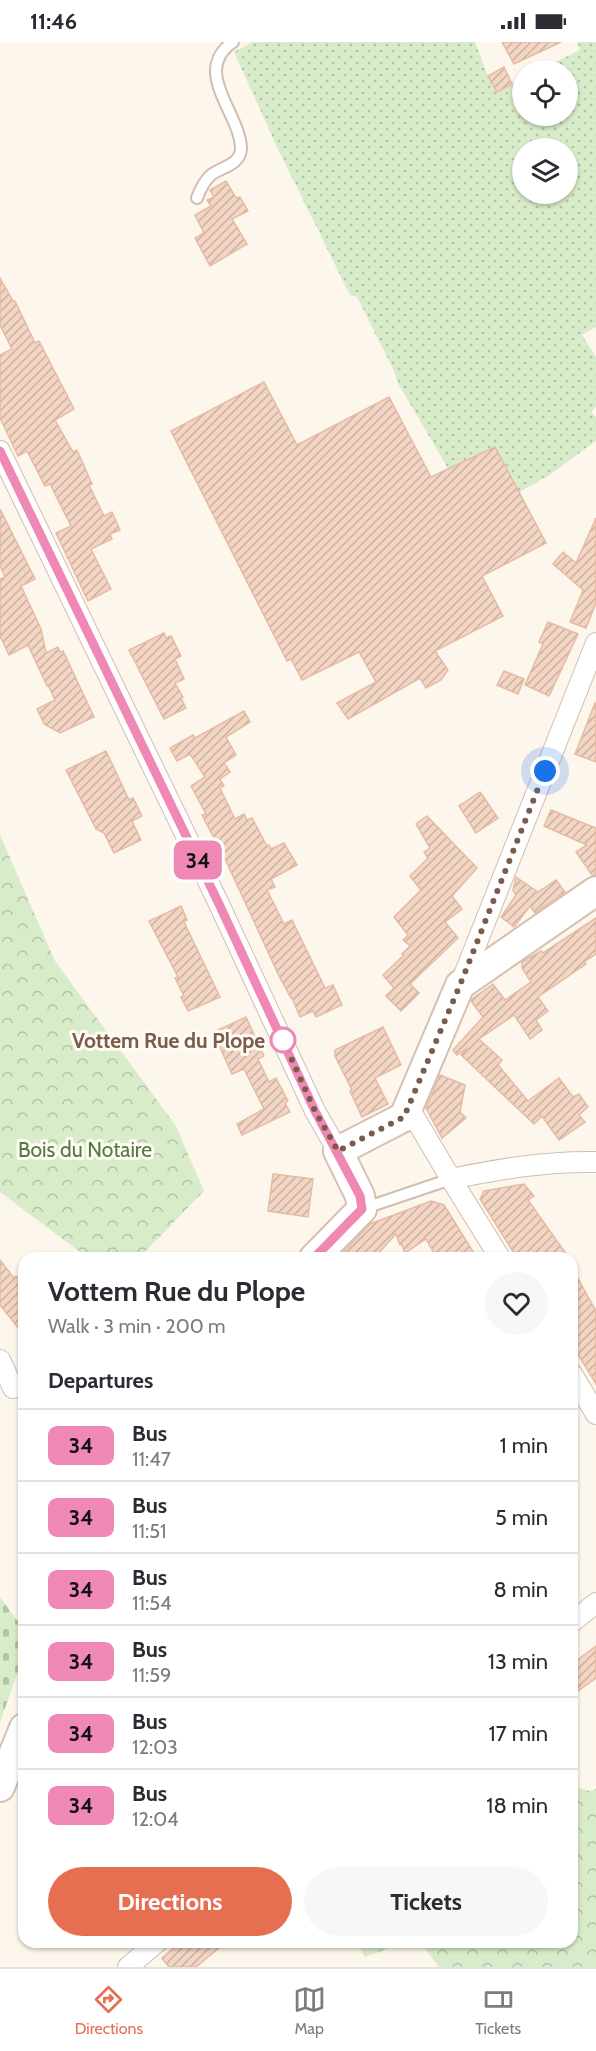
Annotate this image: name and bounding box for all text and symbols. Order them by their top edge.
text: 11:46 [30,8,77,35]
map controls [512,60,578,204]
button: locate [512,60,578,126]
button: layers [512,138,578,204]
your location [530,756,560,786]
line badge: 34 [171,840,225,880]
text: 34 [186,848,210,873]
marker: Vottem Rue du Plope [270,1027,296,1053]
place label: Vottem Rue du Plope [72,1028,265,1053]
park label: Bois du Notaire [18,1137,152,1162]
button: heart [485,1272,548,1335]
text: Vottem Rue du Plope [48,1274,305,1308]
text: Walk · 3 min · 200 m [48,1314,226,1338]
text: Departures [48,1367,153,1394]
text: Bus [132,1420,167,1447]
text: 1 min [500,1432,548,1459]
text: 34 [69,1433,93,1458]
text: 11:47 [132,1447,171,1471]
text: Bus [132,1492,167,1519]
text: 5 min [495,1504,548,1531]
text: 34 [69,1505,93,1530]
text: 11:51 [132,1519,167,1543]
text: Bus [132,1564,167,1591]
text: 8 min [493,1576,548,1603]
text: 34 [69,1577,93,1602]
text: 11:54 [132,1591,172,1615]
text: Bus [132,1636,167,1663]
text: 13 min [488,1648,548,1675]
text: 34 [69,1649,93,1674]
text: 11:59 [132,1663,171,1687]
text: Bus [132,1708,167,1735]
text: 17 min [489,1720,548,1747]
text: 34 [69,1721,93,1746]
text: 12:03 [132,1735,178,1759]
text: Bus [132,1780,167,1807]
text: 18 min [486,1792,548,1819]
text: 34 [69,1793,93,1818]
text: 12:04 [132,1807,179,1831]
button: Directions [48,1867,292,1936]
button: Tickets [304,1867,548,1936]
tab: Directions [75,1983,143,2038]
tab: Map [293,1983,326,2038]
tab: Tickets [475,1983,521,2038]

